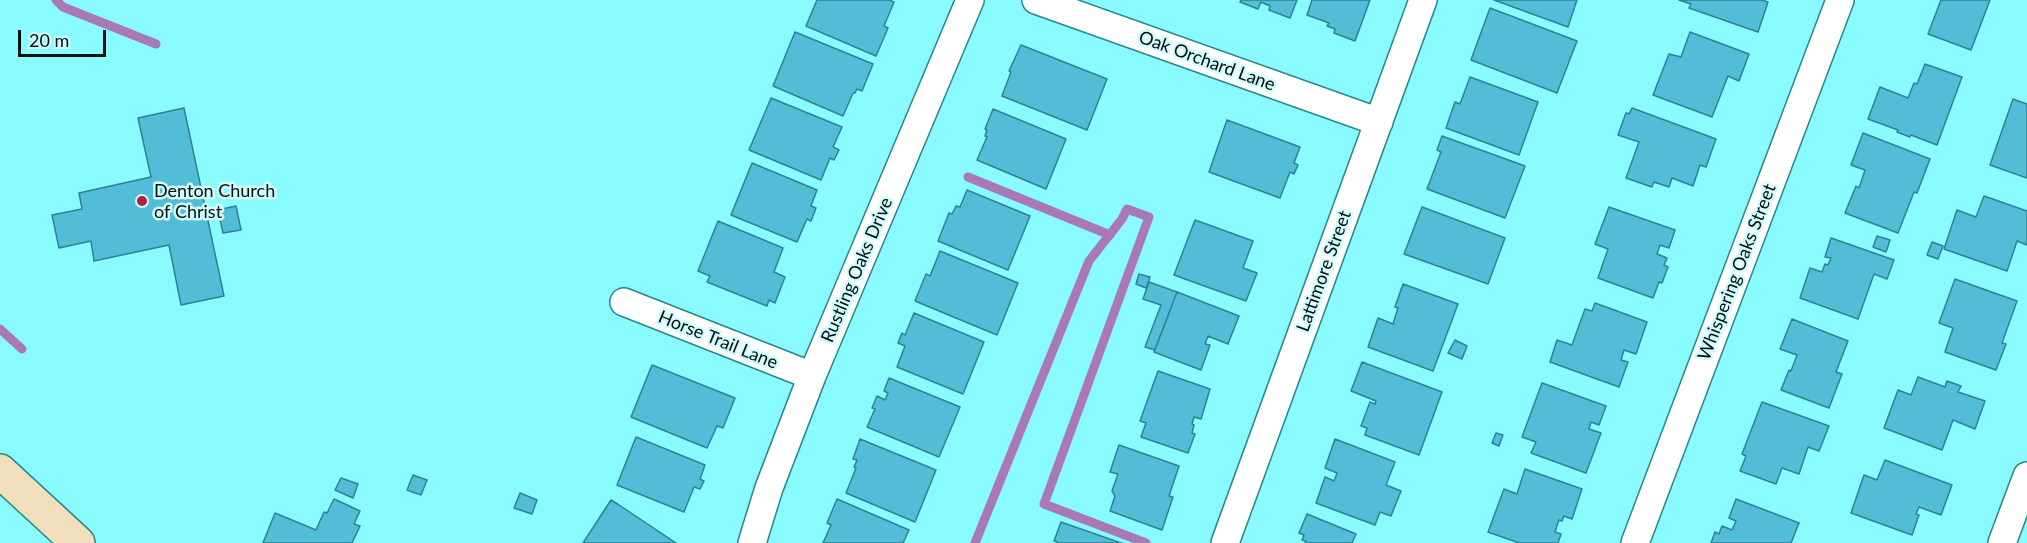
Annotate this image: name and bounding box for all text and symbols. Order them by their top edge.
scale bar [21,18,110,56]
street label: Oak Orchard Lane [1136,26,1278,96]
text: 20 m [29,29,69,51]
place label: Denton Church of Christ [154,180,275,222]
street label: Whispering Oaks Street [1693,181,1781,363]
marker: Denton Church of Christ [135,194,149,208]
street label: Rustling Oaks Drive [817,194,897,346]
street label: Lattimore Street [1292,207,1356,335]
street label: Horse Trail Lane [655,306,781,374]

